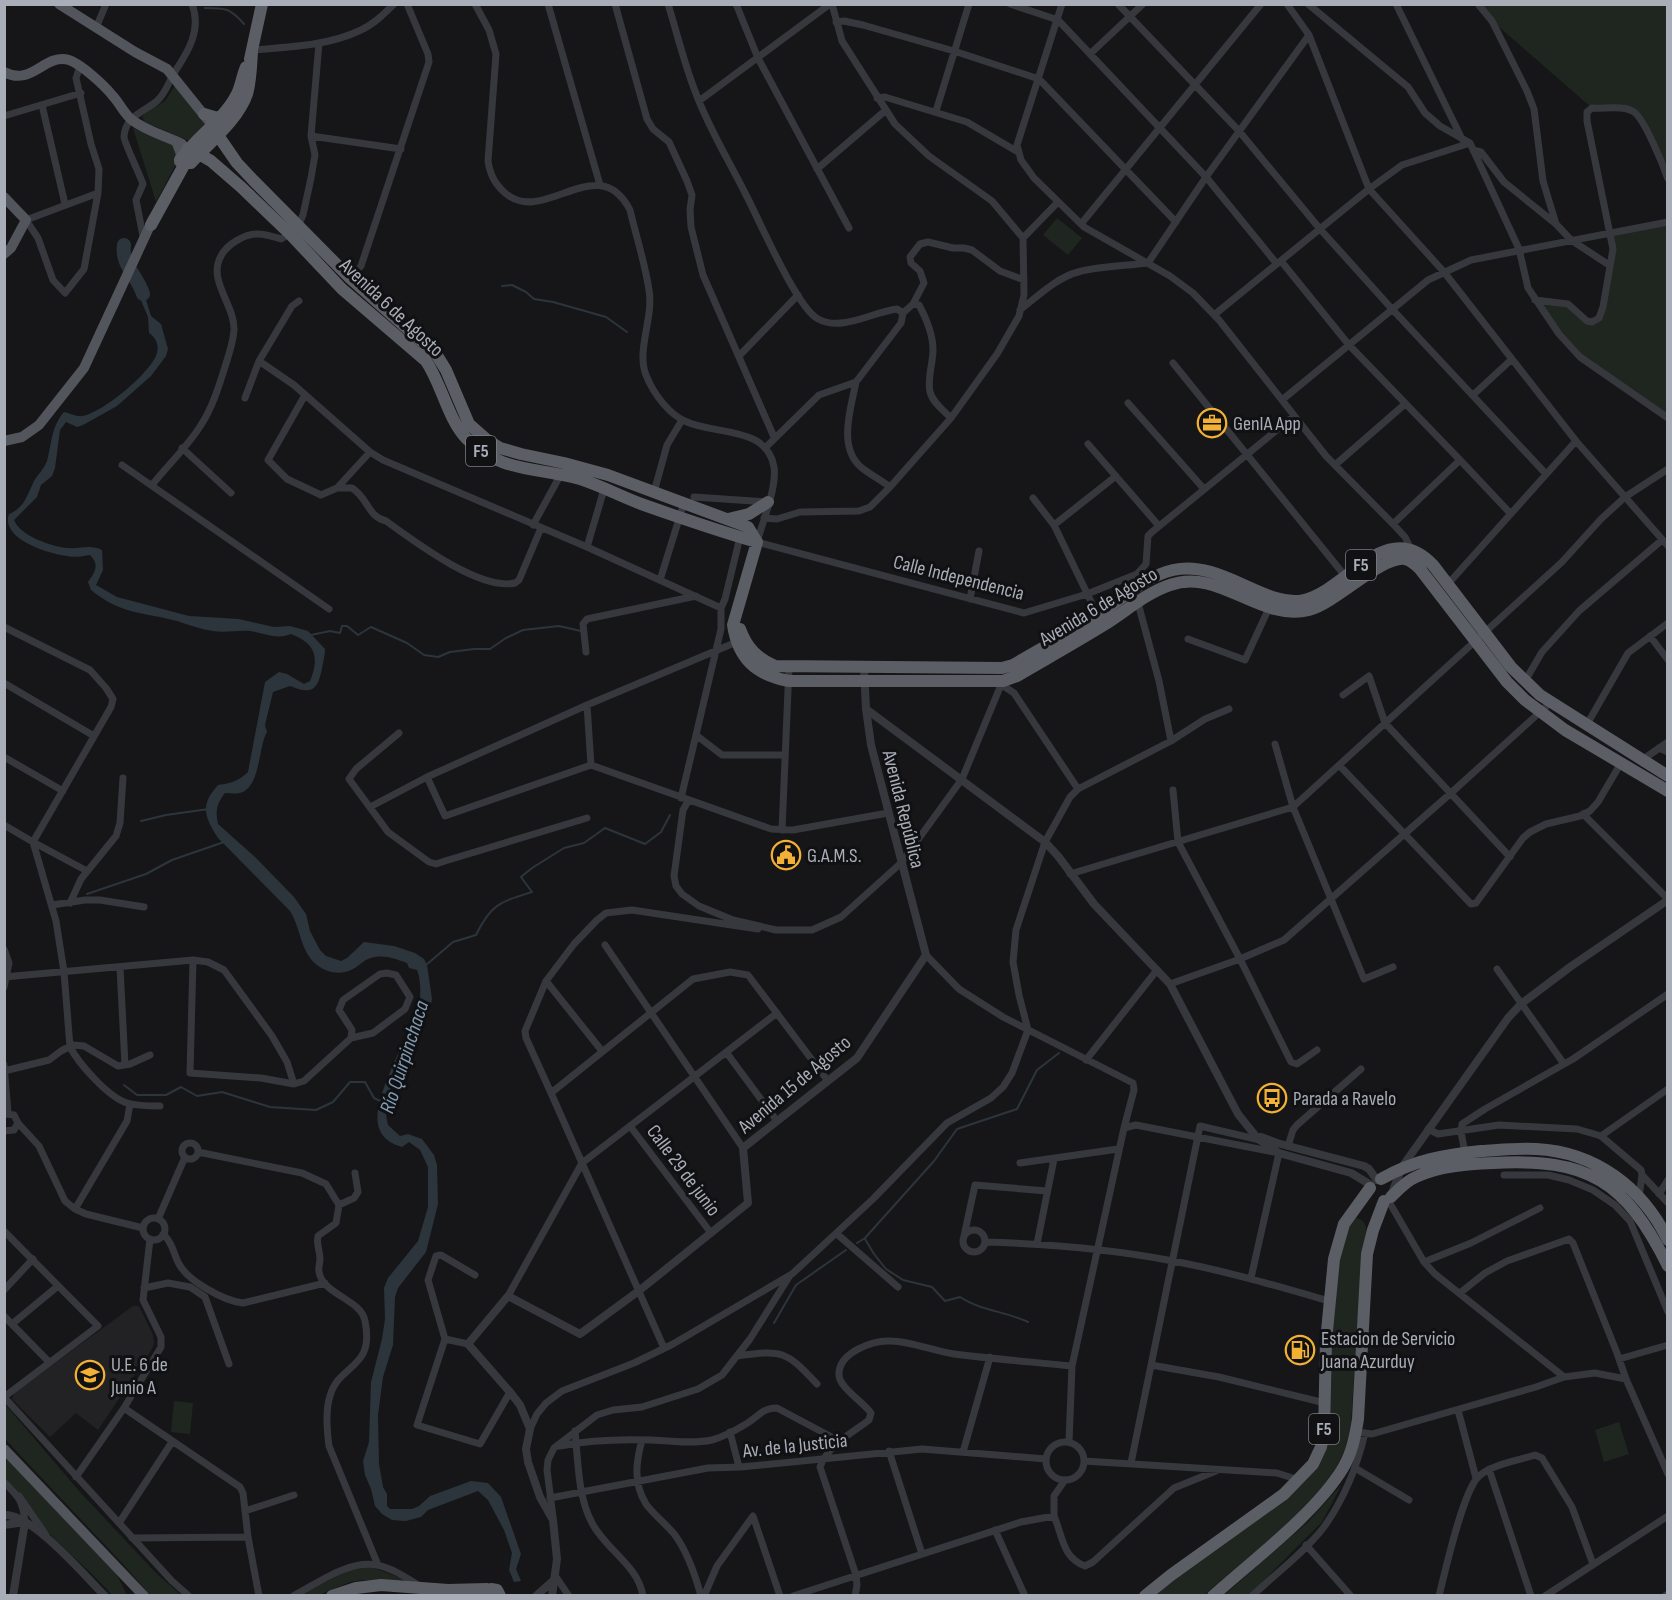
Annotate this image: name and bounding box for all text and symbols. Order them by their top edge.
street label: Avenida 6 de Agosto [334,253,448,362]
office icon: GenIA App [1196,407,1228,439]
place label: GenIA App [1233,412,1301,436]
road number: F5 [466,436,496,466]
street label: Calle Independencia [891,550,1027,606]
road number: F5 [1346,550,1376,580]
street label: Avenida 6 de Agosto [1034,562,1162,652]
street label: Avenida República [877,747,929,871]
public building icon: G.A.M.S. [770,839,802,871]
place label: G.A.M.S. [807,844,861,868]
water label: Río Quirpinchaca [375,997,435,1117]
street label: Avenida 15 de Agosto [733,1031,856,1139]
bus stop icon: Parada a Ravelo [1256,1082,1288,1114]
place label: Parada a Ravelo [1293,1087,1396,1111]
street label: Calle 29 de junio [641,1120,725,1221]
place label: Estacion de Servicio Juana Azurduy [1320,1327,1455,1374]
fuel station icon: Estacion de Servicio Juana Azurduy [1284,1334,1316,1366]
place label: U.E. 6 de Junio A [110,1353,168,1400]
school or university icon: U.E. 6 de Junio A [74,1359,106,1391]
road number: F5 [1309,1414,1339,1444]
street label: Av. de la Justicia [741,1429,849,1464]

